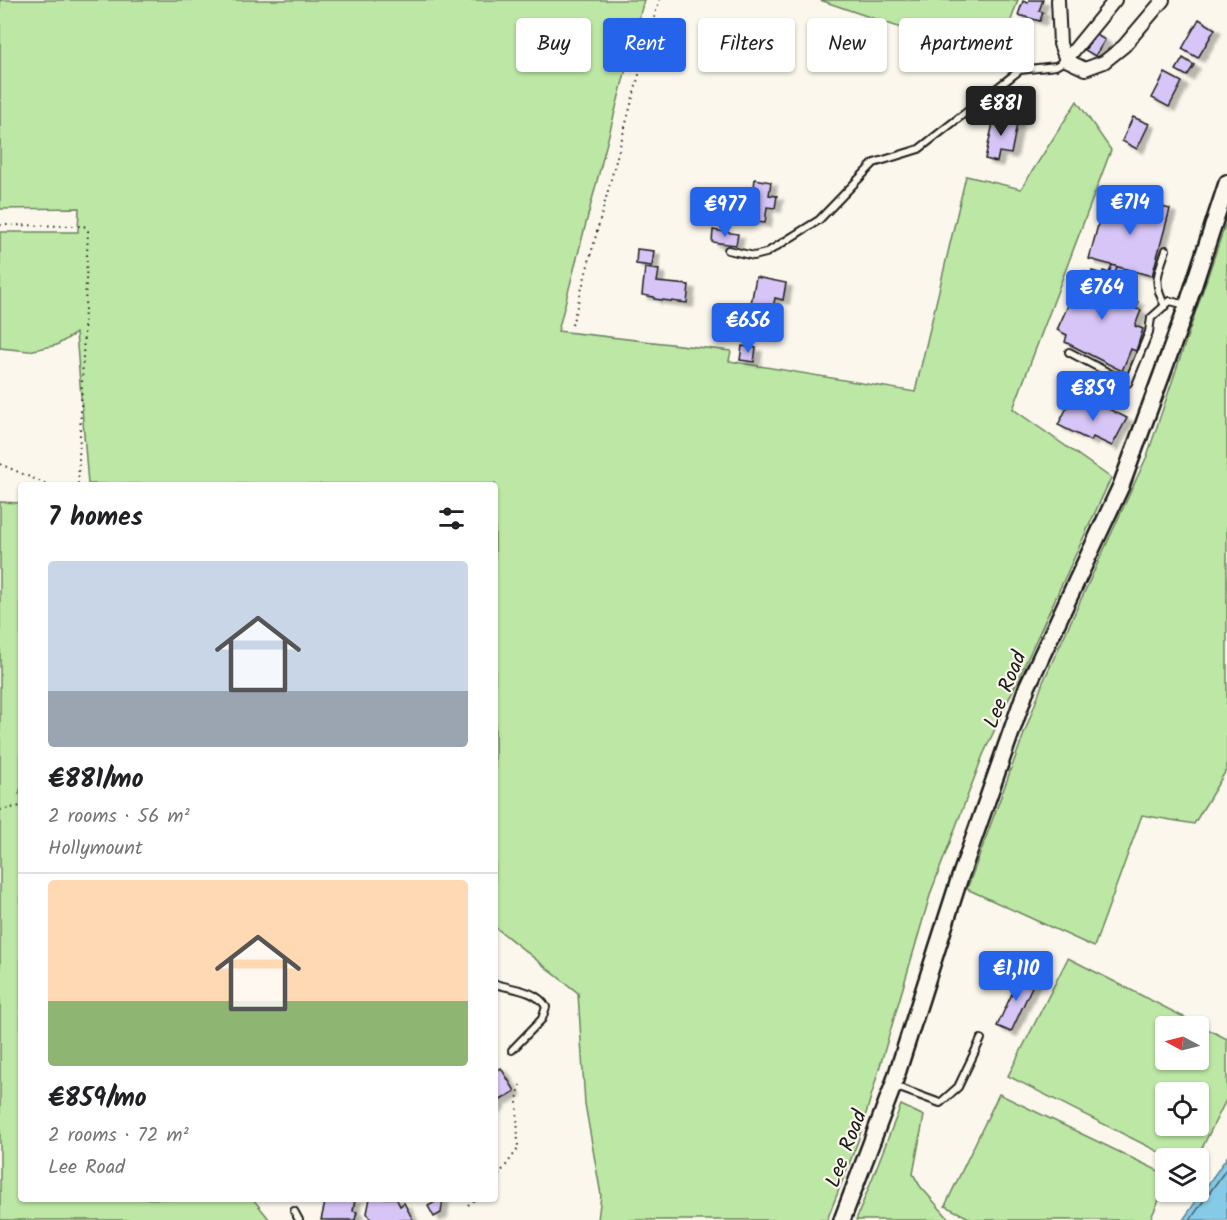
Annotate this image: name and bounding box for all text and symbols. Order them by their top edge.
chip: Buy [516,18,591,72]
chip: Rent [603,18,686,72]
chip: Filters [698,18,795,72]
chip: New [807,18,887,72]
chip: Apartment [899,18,1034,72]
pin: €881 [965,86,1037,137]
text: €881 [980,89,1022,121]
pin: €714 [1094,185,1166,236]
pin: €977 [689,187,761,238]
text: €714 [1110,188,1150,220]
text: €977 [704,190,746,222]
pin: €764 [1066,270,1138,321]
text: €764 [1080,273,1124,305]
pin: €656 [712,303,784,354]
text: €656 [726,306,770,338]
pin: €859 [1057,371,1129,422]
text: €859 [1071,374,1115,406]
text: 7 homes [48,497,143,539]
icon: filters [435,502,468,535]
icon: home [204,600,312,708]
street label: Lee Road [976,646,1037,734]
text: €881/mo [48,759,144,801]
text: 2 rooms · 56 m² [48,801,190,833]
text: Hollymount [48,833,143,865]
icon: home [204,919,312,1027]
pin: €1,110 [967,951,1065,1002]
text: €1,110 [993,954,1039,986]
north arrow [1155,1016,1209,1070]
map controls [1155,1016,1209,1202]
text: €859/mo [48,1078,147,1120]
button: locate [1155,1082,1209,1136]
street label: Lee Road [817,1105,877,1193]
text: 2 rooms · 72 m² [48,1120,189,1152]
button: layers [1155,1148,1209,1202]
text: Lee Road [48,1152,125,1184]

